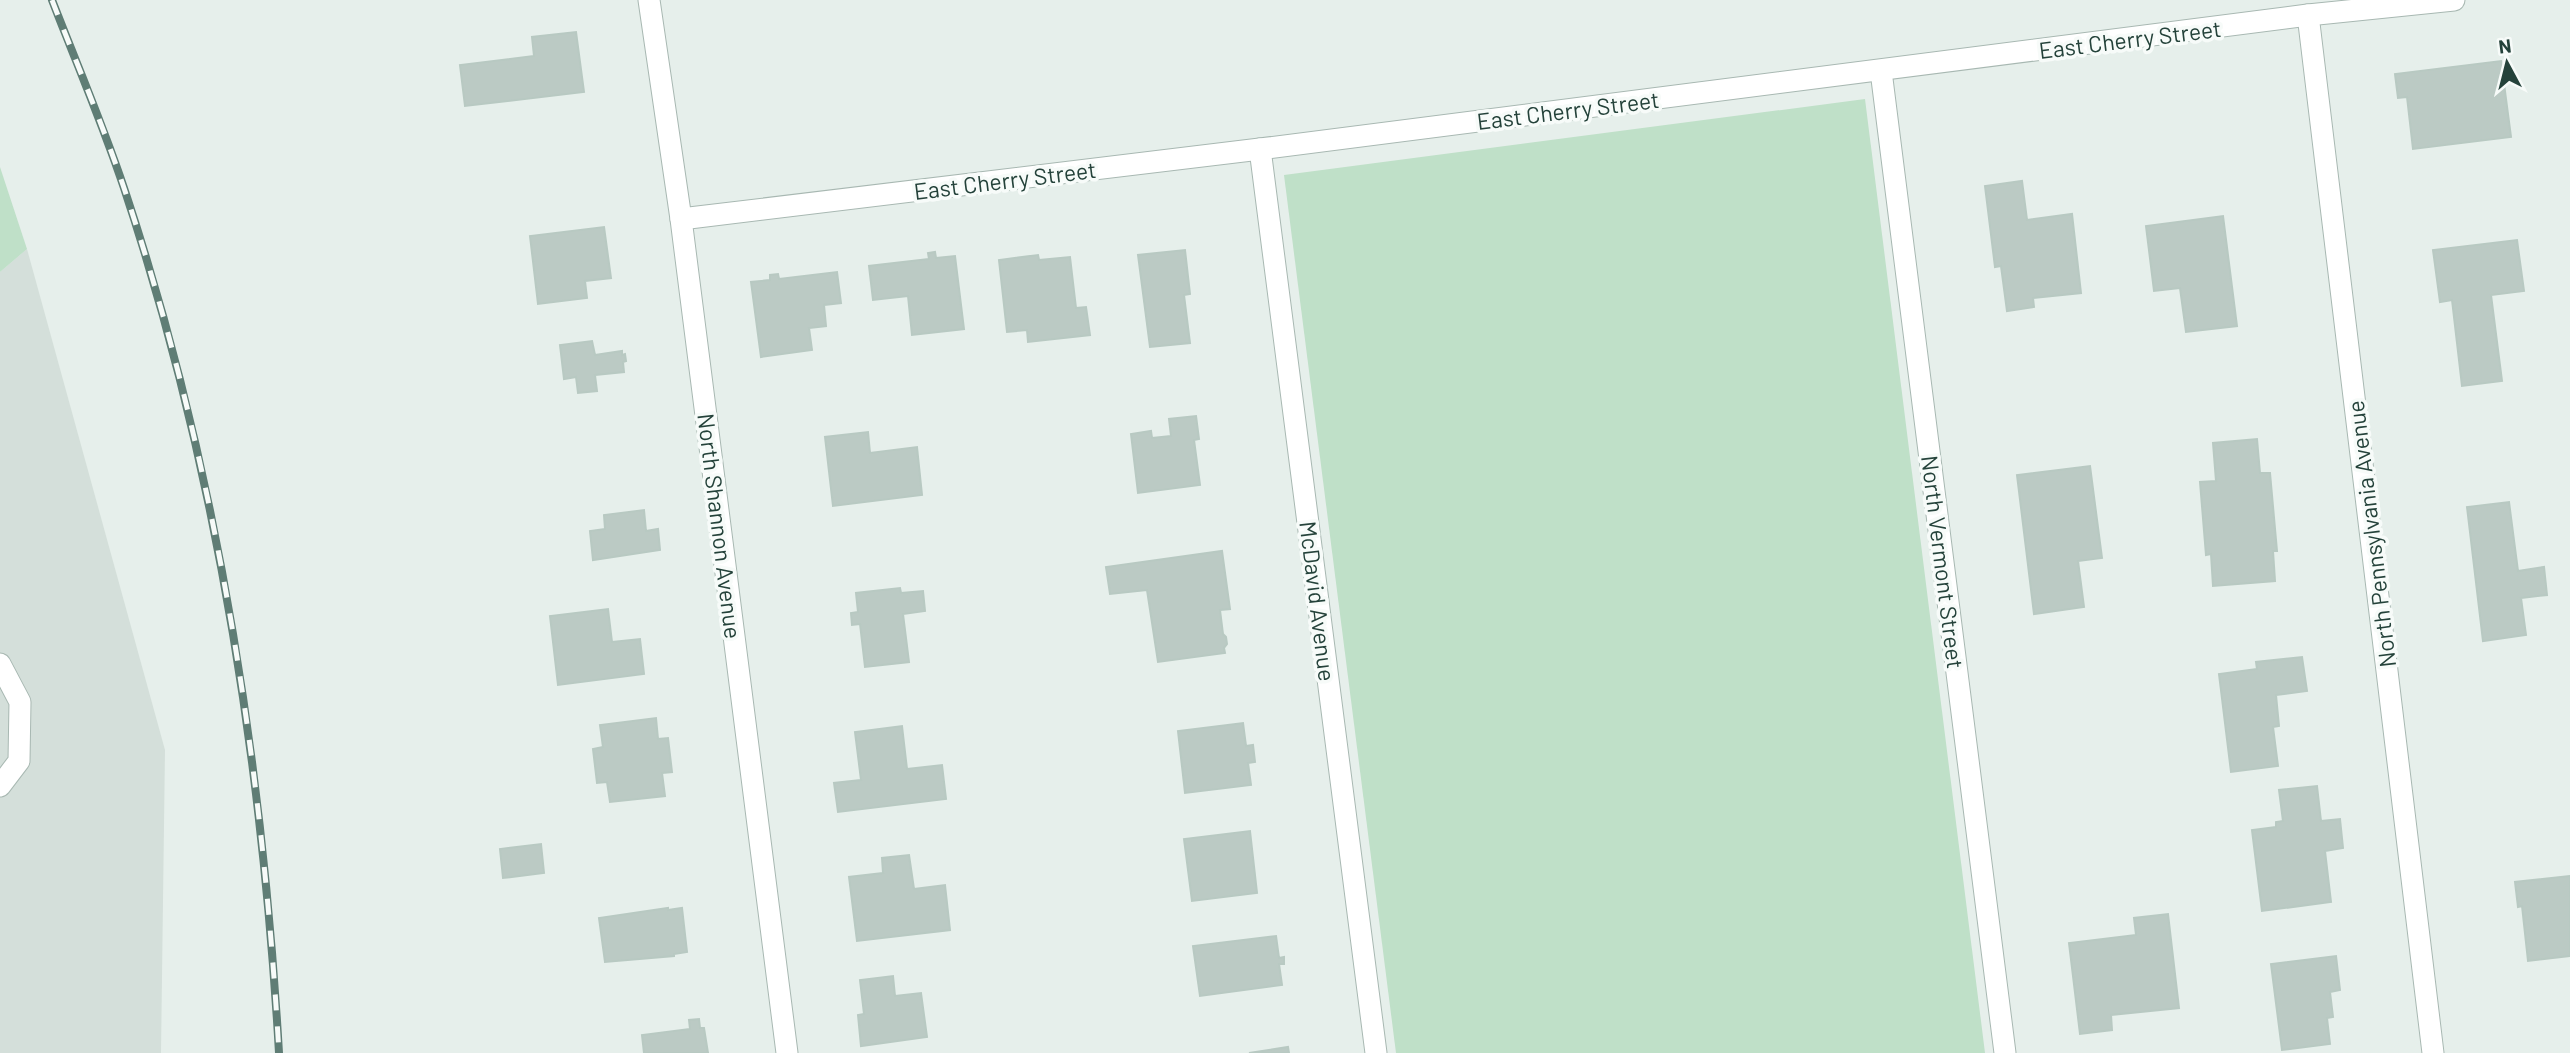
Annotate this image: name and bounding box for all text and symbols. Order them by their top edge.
street label: East Cherry Street [2037,14,2223,64]
north arrow [2472,28,2542,98]
text: N [2497,33,2513,58]
street label: East Cherry Street [1475,85,1661,135]
street label: East Cherry Street [912,155,1098,205]
street label: North Pennsylvania Avenue [2341,399,2401,669]
street label: North Shannon Avenue [692,412,748,640]
street label: North Vermont Street [1916,454,1970,670]
street label: McDavid Avenue [1294,519,1342,683]

